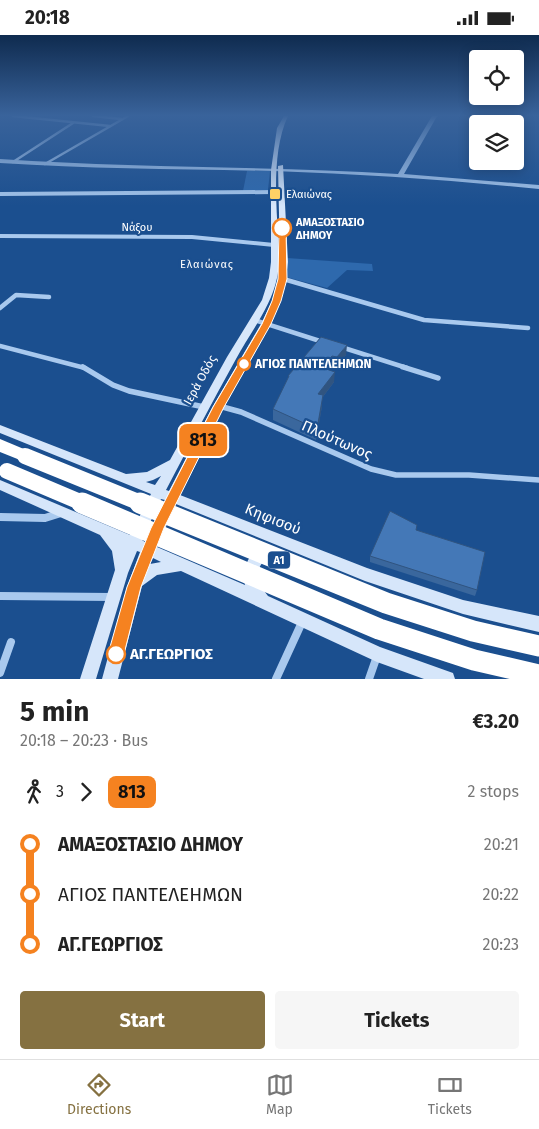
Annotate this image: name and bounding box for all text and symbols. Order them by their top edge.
text: 20:18 [25,6,70,29]
map controls [469,50,524,170]
button: locate [469,50,524,105]
button: layers [469,115,524,170]
marker: Ελαιώνας [268,187,282,201]
place label: Ελαιώνας [286,188,332,201]
place label: ΑΜΑΞΟΣΤΑΣΙΟ ΔΗΜΟΥ [295,216,365,242]
marker: ΑΜΑΞΟΣΤΑΣΙΟ ΔΗΜΟΥ [272,218,292,238]
street label: Νάξου [121,221,153,234]
district label: Ελαιώνας [180,258,234,271]
street label: Ιερά Οδός [181,353,219,407]
marker: ΑΓΙΟΣ ΠΑΝΤΕΛΕΗΜΩΝ [237,357,251,371]
place label: ΑΓΙΟΣ ΠΑΝΤΕΛΕΗΜΩΝ [254,357,372,371]
street label: Πλούτωνος [299,416,375,464]
line badge: 813 [174,424,232,456]
text: 813 [189,429,217,451]
street label: Κηφισού [242,500,304,538]
road number: Α1 [268,551,290,569]
marker: ΑΓ.ΓΕΩΡΓΙΟΣ [106,644,126,664]
place label: ΑΓ.ΓΕΩΡΓΙΟΣ [129,645,213,663]
text: 5 min [20,695,89,728]
text: €3.20 [472,710,519,733]
text: 20:18 – 20:23 · Bus [20,731,148,750]
icon: walk [20,778,48,806]
icon: forward [72,778,100,806]
text: 813 [118,781,146,803]
text: 3 [56,782,64,801]
text: 2 stops [468,782,519,801]
text: ΑΜΑΞΟΣΤΑΣΙΟ ΔΗΜΟΥ [58,833,243,856]
text: 20:21 [484,835,519,854]
text: ΑΓΙΟΣ ΠΑΝΤΕΛΕΗΜΩΝ [58,883,243,906]
text: 20:22 [482,885,519,904]
text: ΑΓ.ΓΕΩΡΓΙΟΣ [58,933,163,956]
text: 20:23 [482,935,519,954]
button: Start [20,991,265,1049]
button: Tickets [275,991,519,1049]
tab: Directions [67,1071,131,1118]
tab: Map [266,1071,294,1118]
tab: Tickets [428,1071,472,1118]

